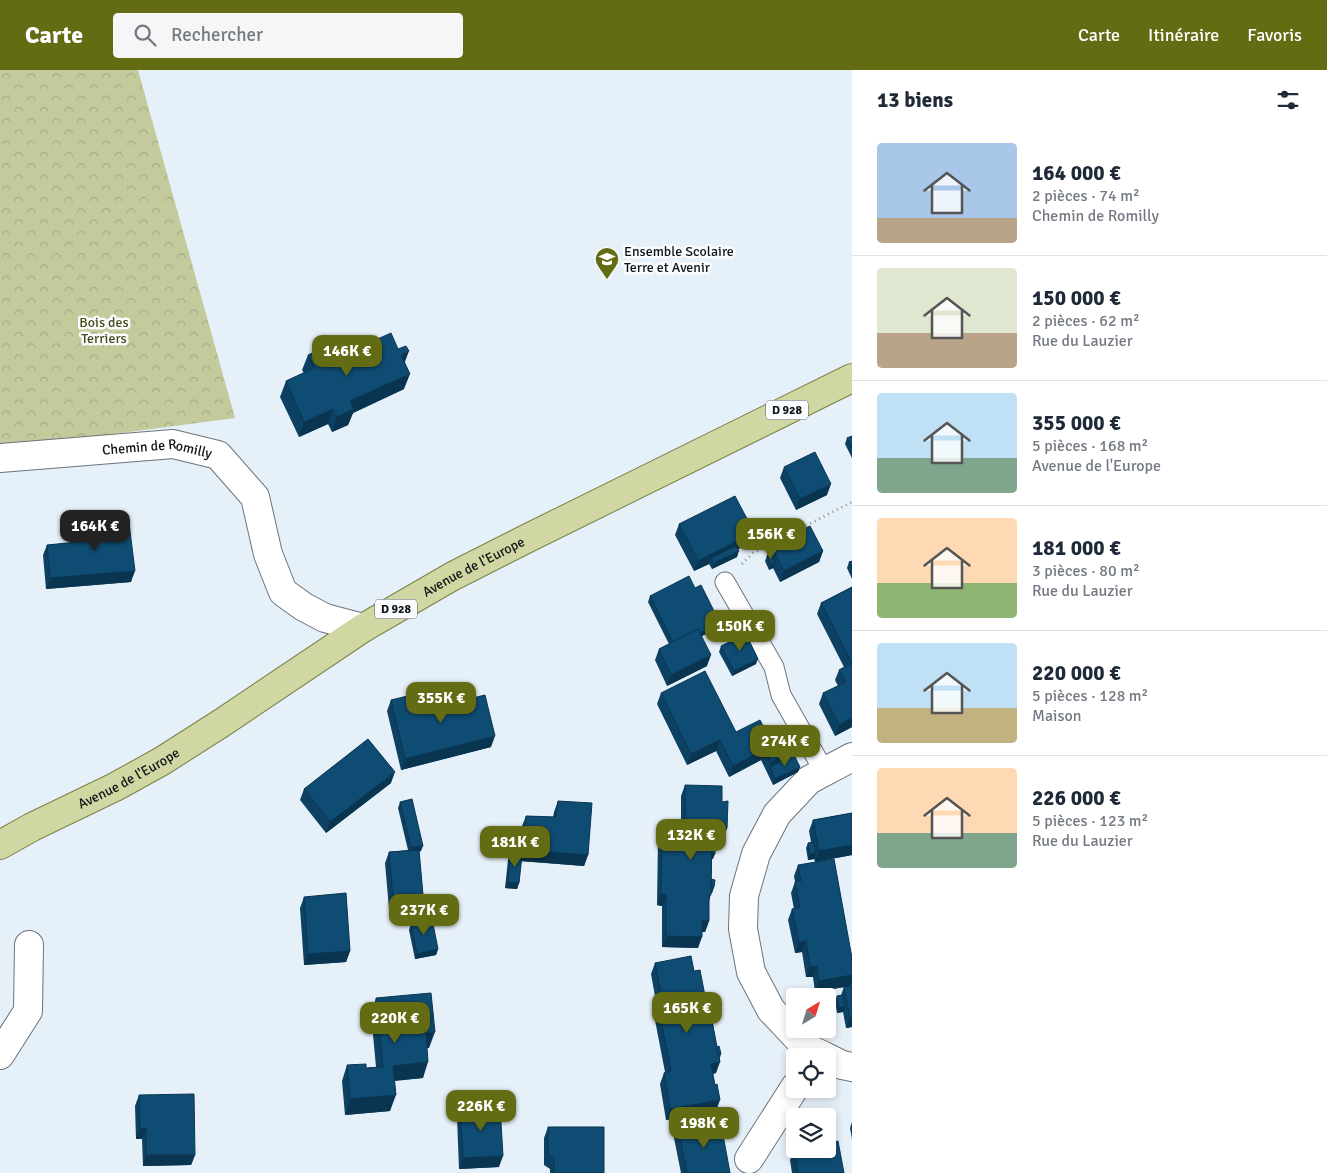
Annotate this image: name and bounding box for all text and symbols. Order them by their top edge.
search box [113,13,463,58]
text: Carte [25,20,83,50]
icon: search [131,21,159,49]
text: Rechercher [171,23,263,47]
text: Carte [1078,24,1120,46]
text: Itinéraire [1148,24,1219,46]
text: Favoris [1247,24,1302,46]
icon: filters [1274,86,1302,114]
text: 13 biens [877,87,953,113]
text: 164 000 € [1032,160,1121,186]
icon: home [917,163,977,223]
text: 2 pièces · 74 m² [1032,186,1140,206]
text: Chemin de Romilly [1032,206,1159,226]
place label: Ensemble Scolaire Terre et Avenir [624,243,734,276]
school or university icon: Ensemble Scolaire Terre et Avenir [594,246,620,280]
text: 150 000 € [1032,285,1121,311]
icon: home [917,288,977,348]
text: 2 pièces · 62 m² [1032,311,1140,331]
park label: Bois des Terriers [79,314,129,347]
text: Rue du Lauzier [1032,331,1133,351]
pin: 146K € [306,334,388,377]
text: 146K € [323,341,371,361]
road number: D 928 [766,400,808,420]
text: 355 000 € [1032,410,1121,436]
icon: home [917,413,977,473]
street label: Chemin de Romilly [101,435,214,462]
text: 5 pièces · 168 m² [1032,436,1148,456]
text: Avenue de l'Europe [1032,456,1161,476]
pin: 164K € [54,510,136,552]
text: 164K € [71,516,119,536]
pin: 156K € [730,518,812,560]
text: 156K € [747,524,795,544]
street label: Avenue de l'Europe [419,533,527,600]
text: 181 000 € [1032,535,1121,561]
icon: home [917,538,977,598]
text: 3 pièces · 80 m² [1032,561,1140,581]
text: Rue du Lauzier [1032,581,1133,601]
road number: D 928 [375,600,417,618]
pin: 150K € [699,610,781,652]
text: 150K € [716,616,764,636]
text: 220 000 € [1032,660,1121,686]
icon: home [917,663,977,723]
pin: 355K € [400,682,482,724]
text: 5 pièces · 128 m² [1032,686,1148,706]
text: 355K € [417,688,465,708]
text: Maison [1032,706,1081,726]
pin: 274K € [744,724,826,767]
text: 274K € [761,731,809,751]
street label: Avenue de l'Europe [75,744,183,812]
text: 226 000 € [1032,785,1121,811]
icon: home [917,788,977,848]
text: 5 pièces · 123 m² [1032,811,1148,831]
pin: 132K € [650,818,732,861]
text: 132K € [667,825,715,845]
pin: 181K € [474,826,556,868]
text: Rue du Lauzier [1032,831,1133,851]
text: 181K € [491,832,539,852]
pin: 237K € [383,894,465,936]
text: 237K € [400,900,448,920]
north arrow [786,988,836,1038]
map controls [786,988,836,1158]
pin: 165K € [646,992,728,1034]
text: 165K € [663,998,711,1018]
pin: 220K € [354,1002,436,1044]
text: 220K € [371,1008,419,1028]
button: locate [786,1048,836,1098]
pin: 226K € [440,1090,522,1132]
text: 226K € [457,1096,505,1116]
pin: 198K € [663,1106,745,1149]
button: layers [786,1108,836,1158]
text: 198K € [680,1113,728,1133]

